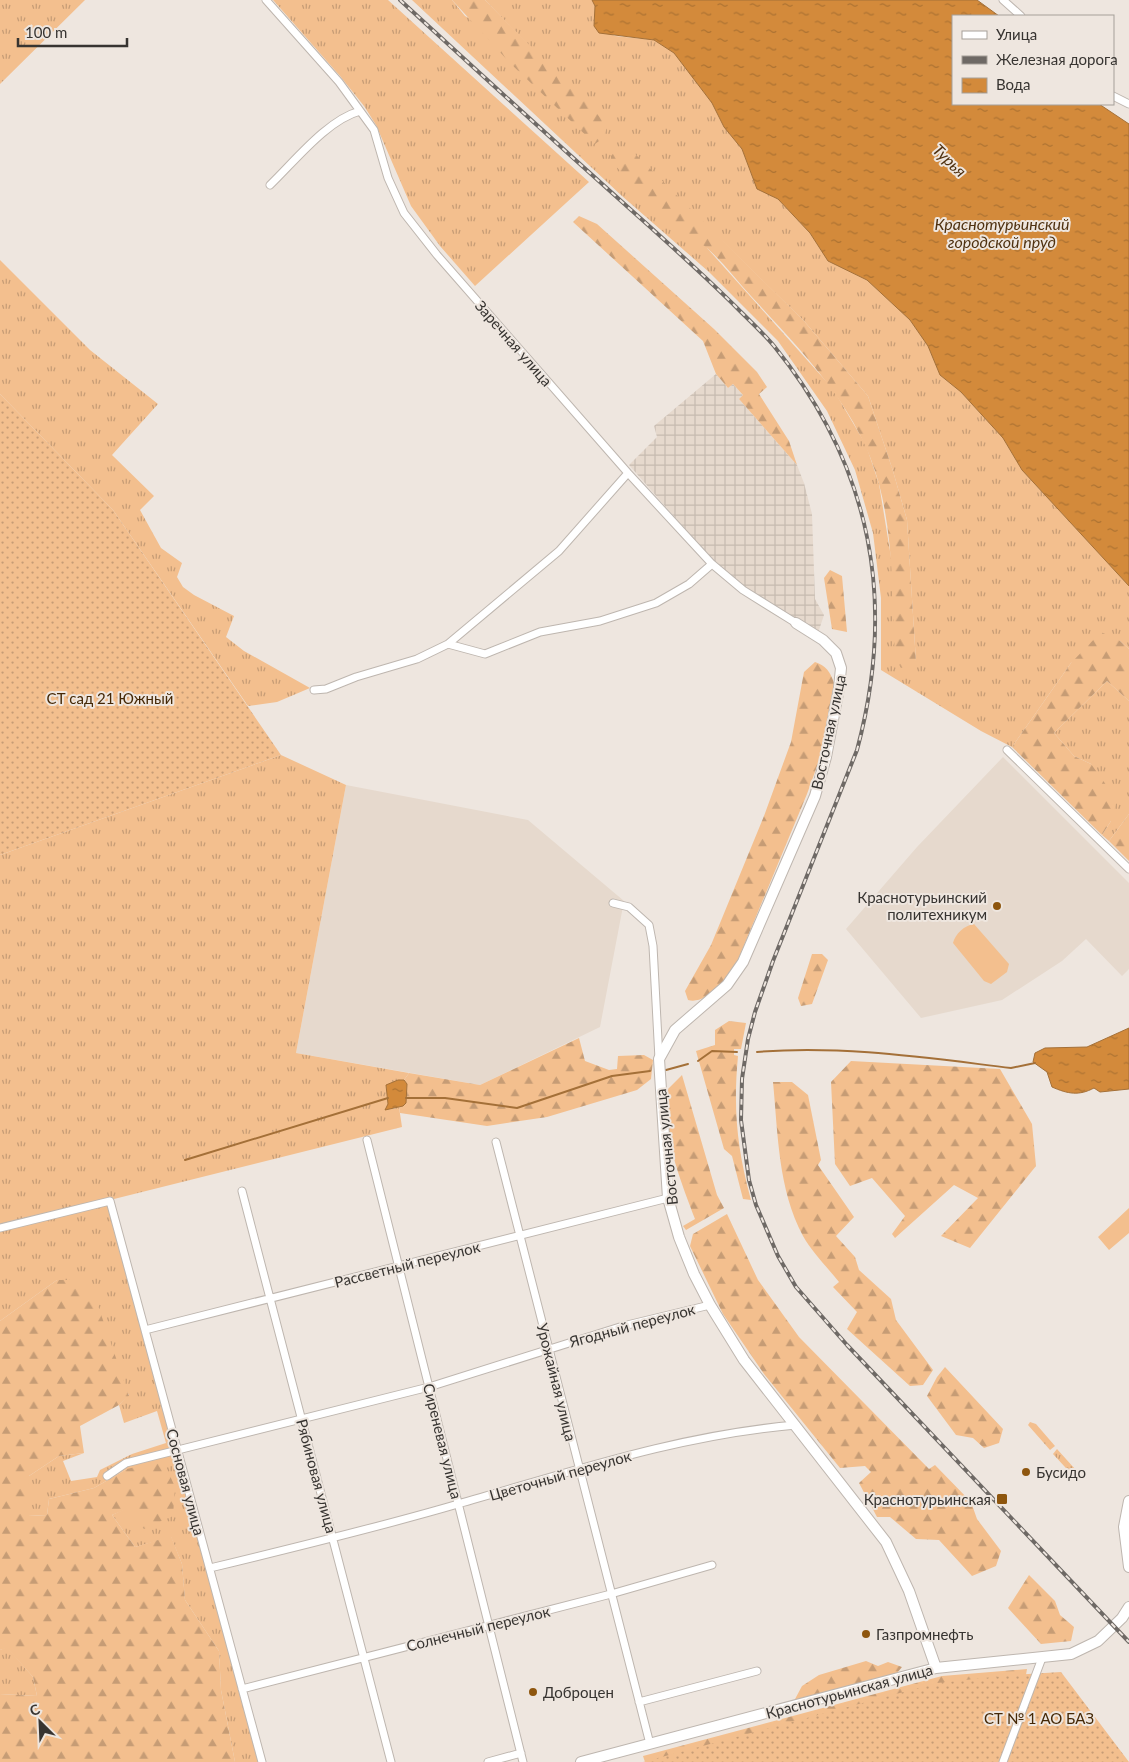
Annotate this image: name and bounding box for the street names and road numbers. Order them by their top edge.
street label: Заречная улица [472,296,556,390]
street label: Восточная улица [807,673,849,791]
street label: Восточная улица [651,1088,681,1206]
street label: Рассветный переулок [332,1237,482,1291]
street label: Ягодный переулок [566,1299,697,1351]
street label: Урожайная улица [534,1321,580,1443]
street label: Сиреневая улица [420,1381,466,1501]
street label: Рябиновая улица [293,1417,341,1535]
street label: Сосновая улица [163,1427,209,1537]
street label: Цветочный переулок [487,1446,633,1504]
street label: Солнечный переулок [404,1601,552,1655]
street label: Краснотурьинская улица [764,1660,934,1722]

